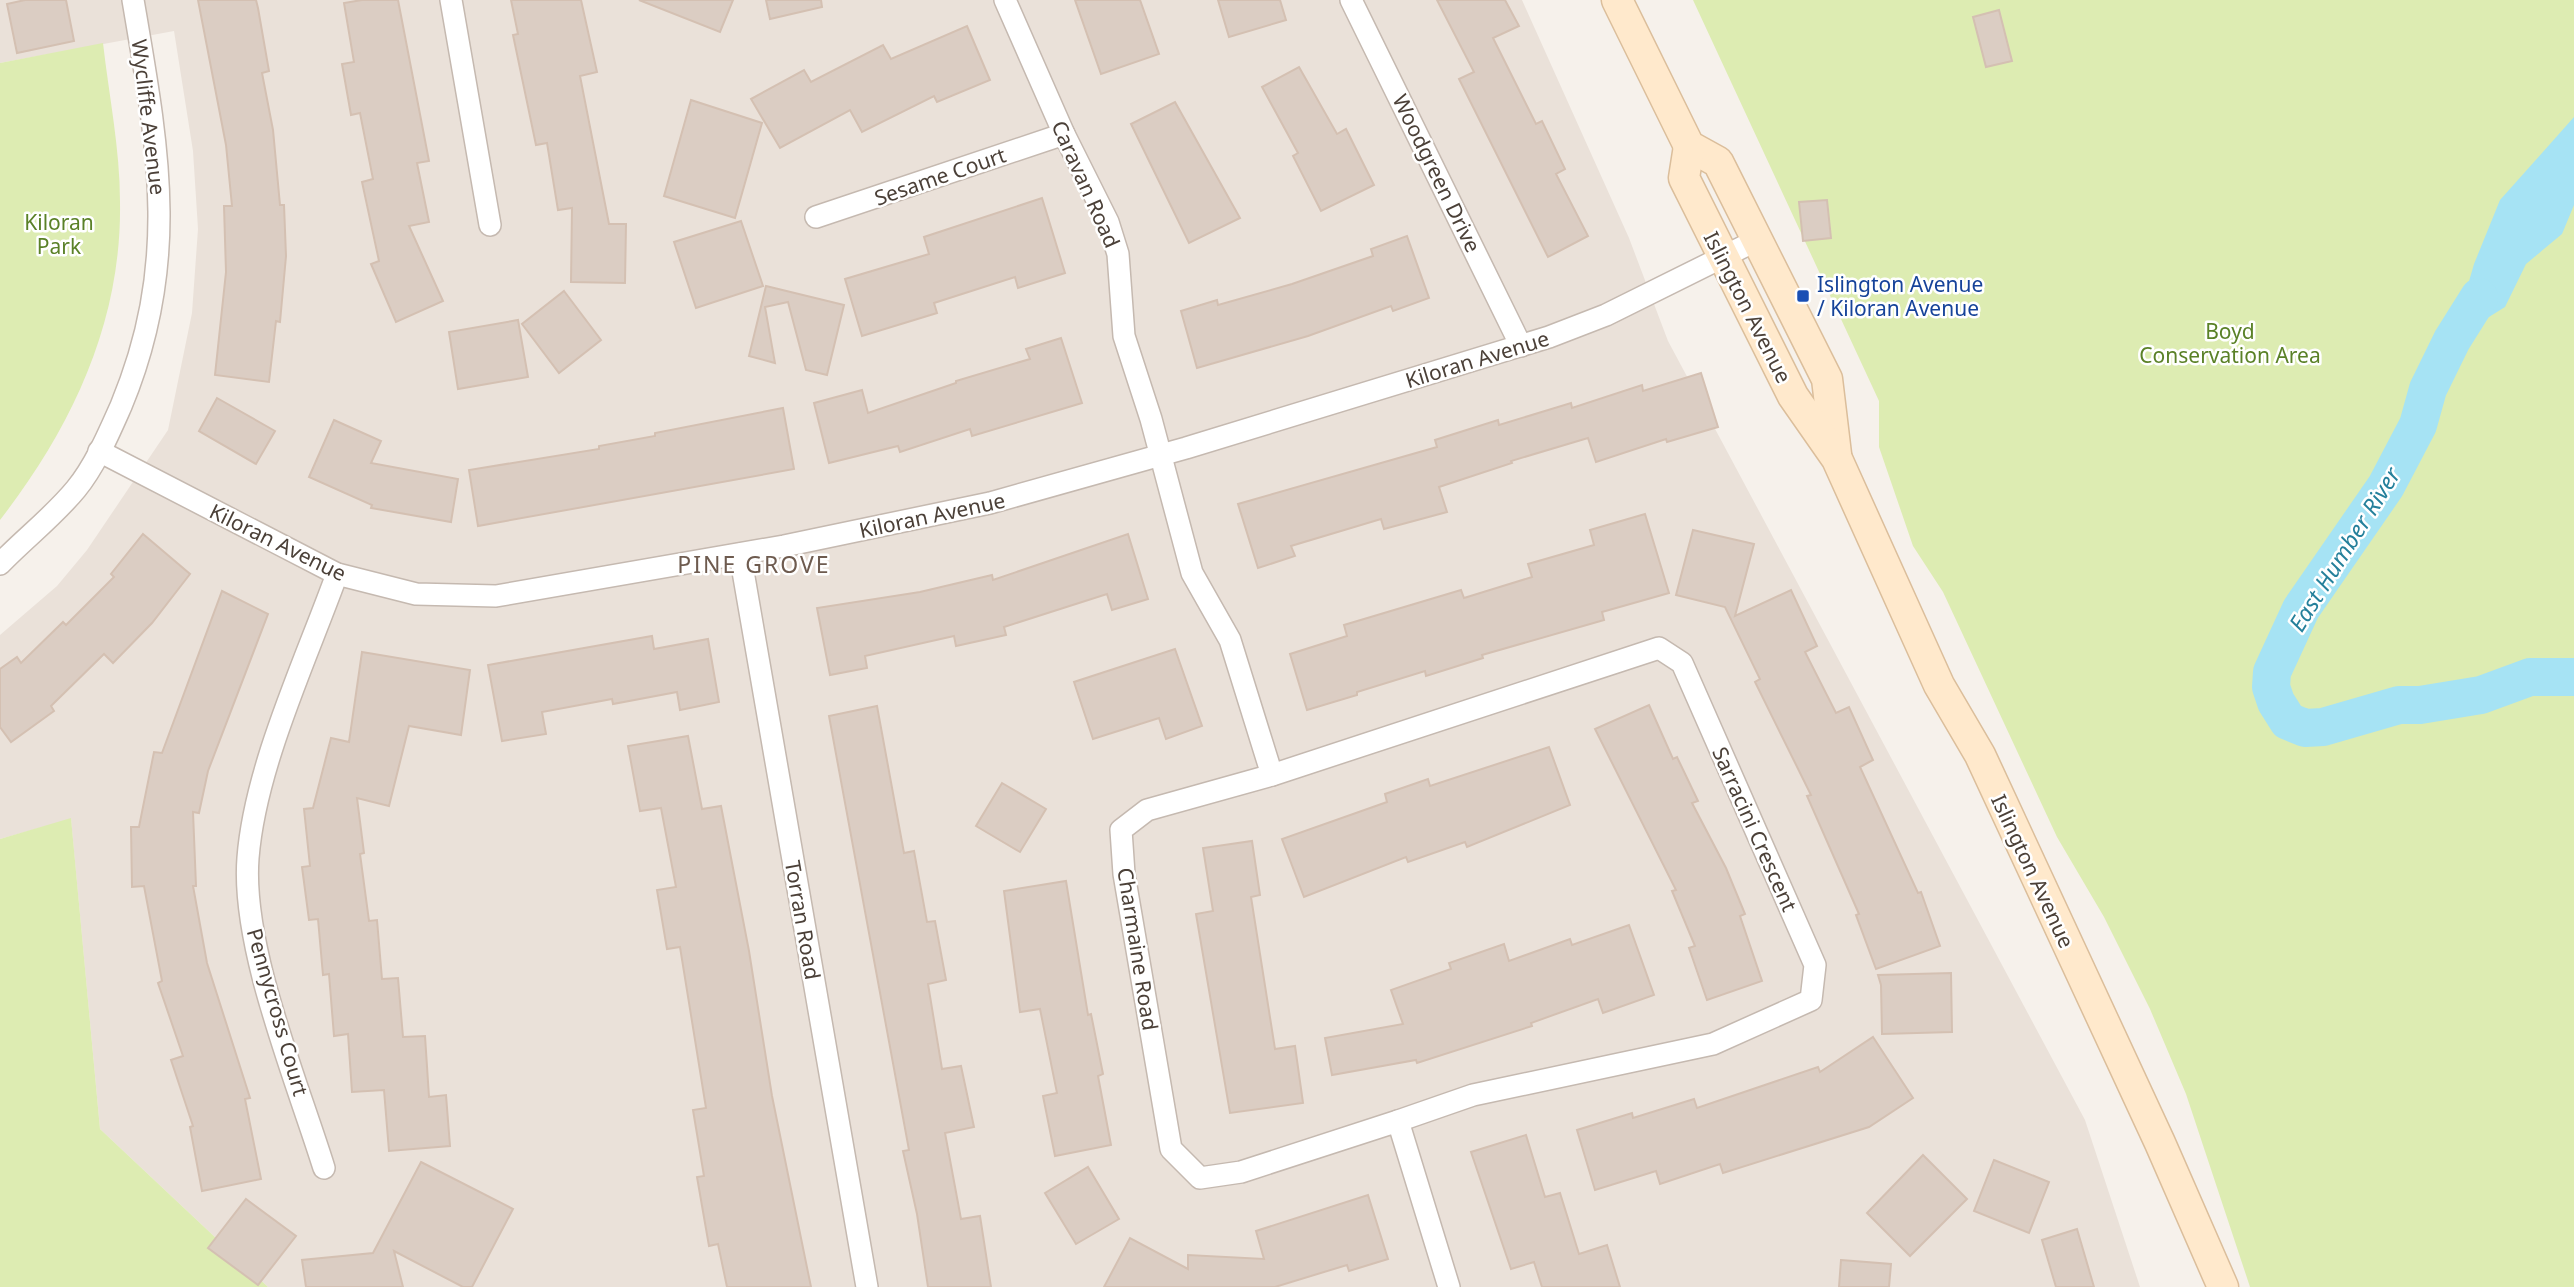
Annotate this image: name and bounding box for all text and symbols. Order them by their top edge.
street label: Wycliffe Avenue [126,38,172,196]
street label: Woodgreen Drive [1387,89,1487,257]
street label: Caravan Road [1045,116,1127,252]
street label: Sesame Court [870,140,1010,212]
park label: Kiloran Park [24,208,94,260]
street label: Islington Avenue [1698,227,1798,387]
place label: Islington Avenue / Kiloran Avenue [1817,270,1983,322]
marker: Islington Avenue / Kiloran Avenue [1795,288,1811,304]
park label: Boyd Conservation Area [2139,317,2321,369]
street label: Kiloran Avenue [1402,324,1552,394]
water label: East Humber River [2281,460,2408,637]
street label: Kiloran Avenue [856,486,1008,544]
street label: Kiloran Avenue [205,497,351,587]
district label: PINE GROVE [677,548,831,580]
street label: Sarracini Crescent [1706,742,1804,916]
street label: Islington Avenue [1985,790,2081,952]
street label: Torran Road [779,858,827,982]
street label: Charmaine Road [1111,866,1165,1032]
street label: Pennycross Court [241,925,315,1099]

